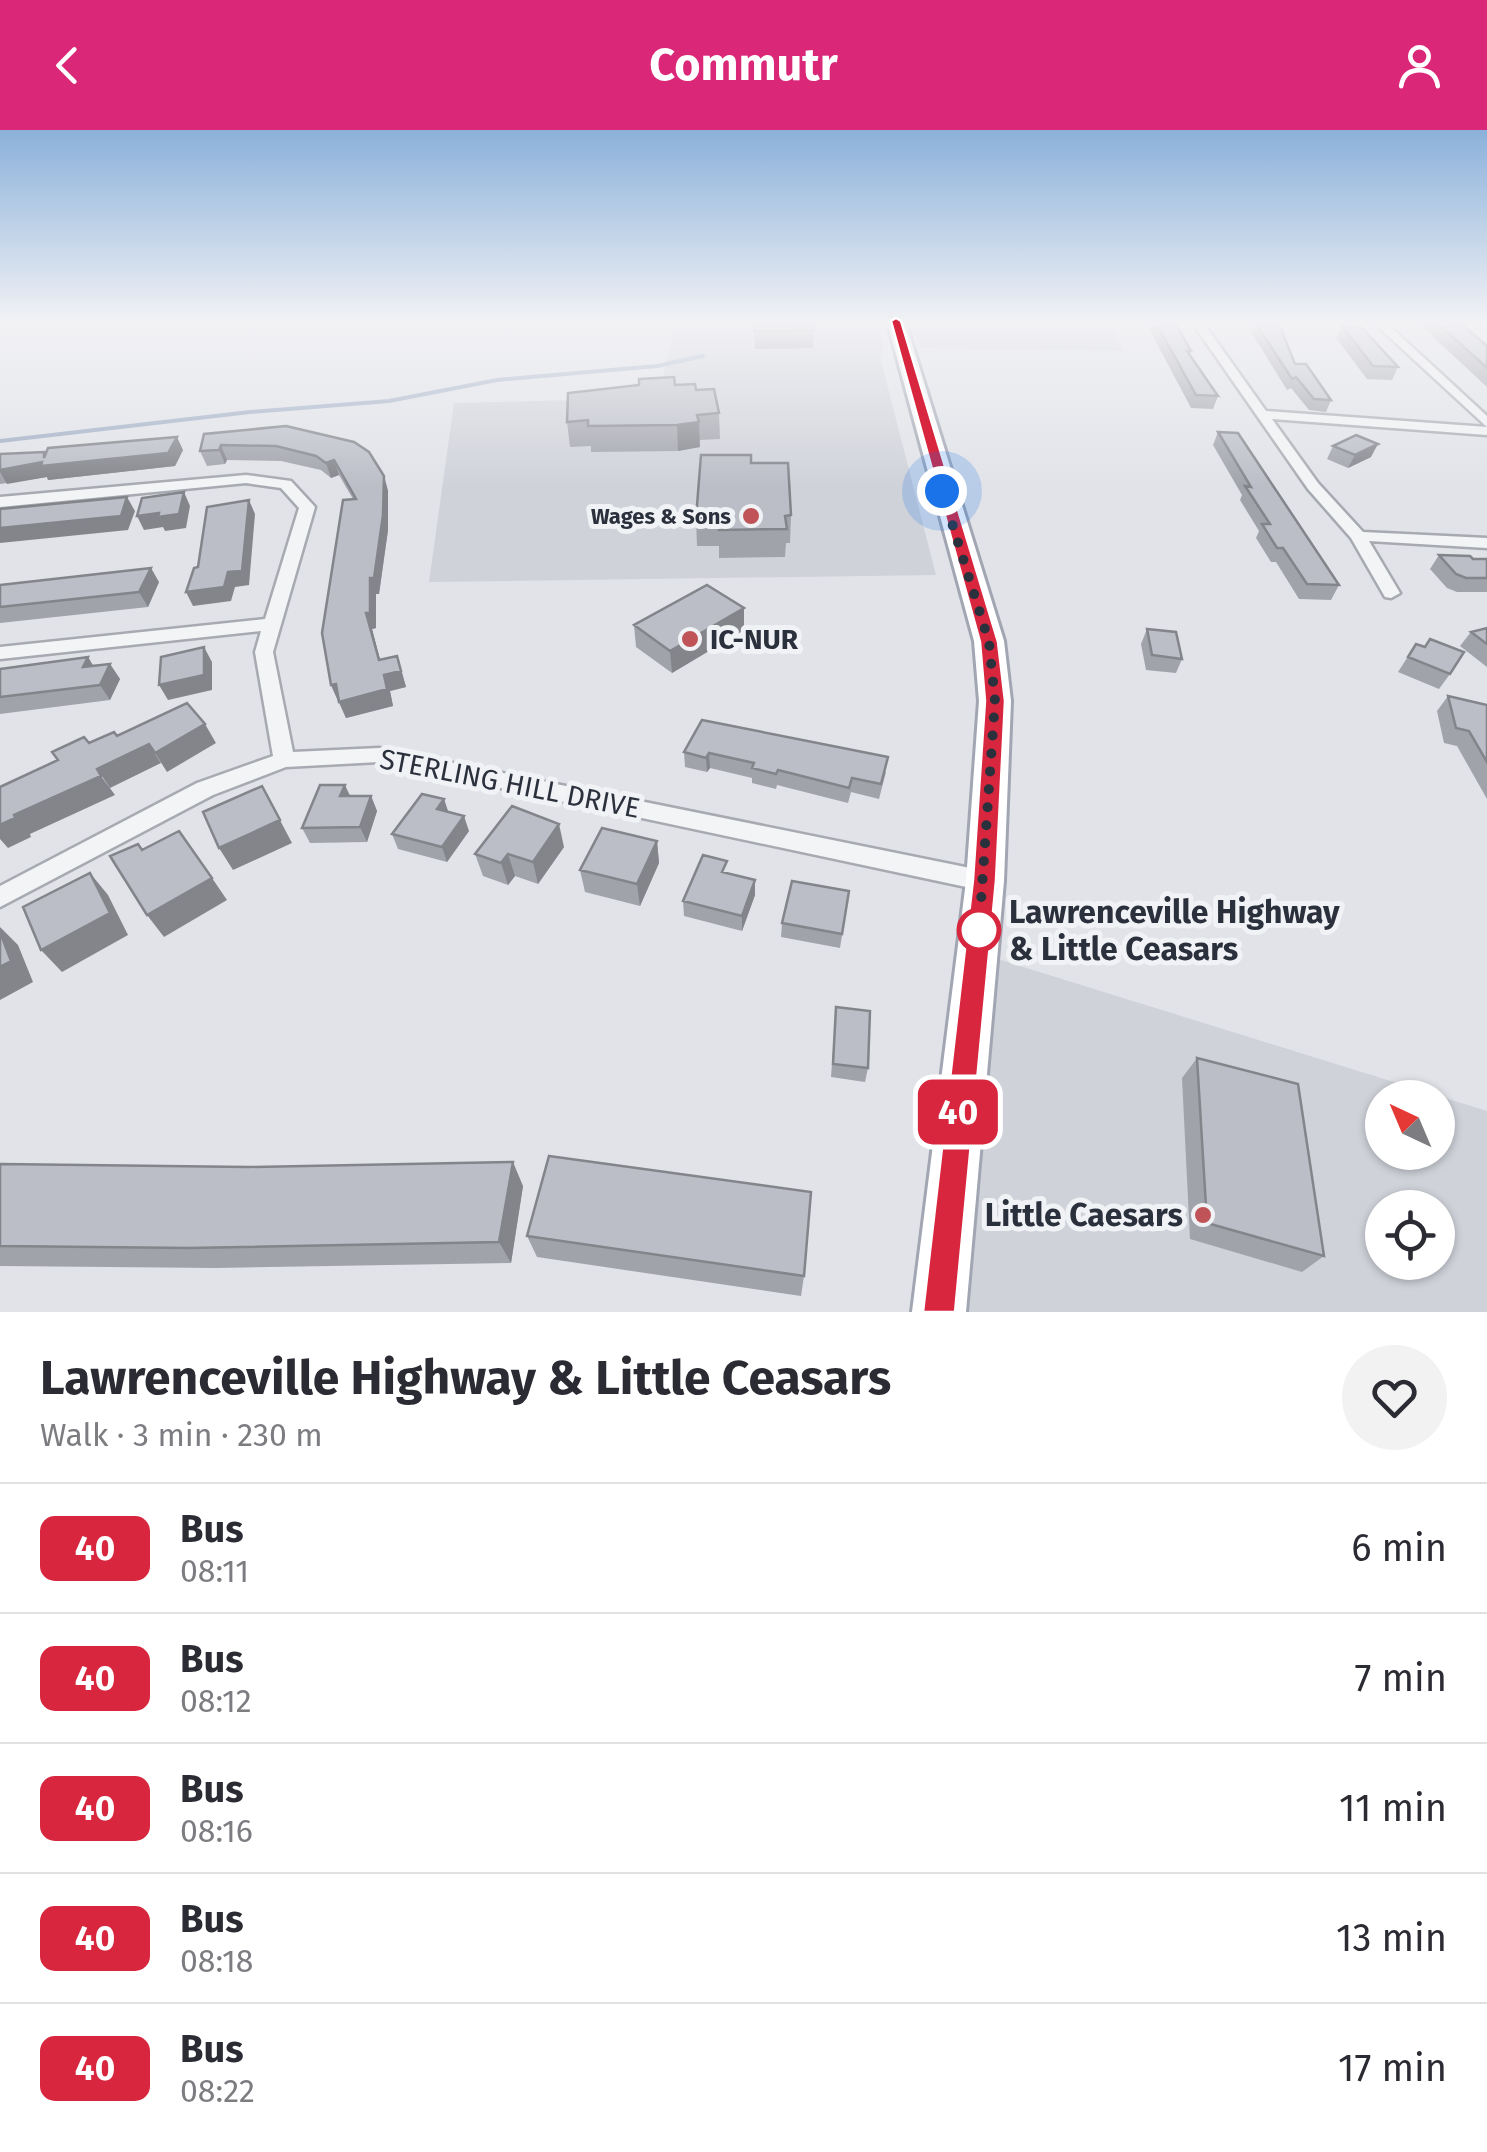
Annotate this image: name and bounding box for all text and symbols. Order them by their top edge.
icon: back [40,38,95,93]
text: Commutr [649,38,838,92]
icon: person [1392,38,1447,93]
your location [917,466,967,516]
place label: Wages & Sons [591,503,731,530]
marker: Wages & Sons [740,505,762,527]
place label: IC-NUR [710,623,799,656]
marker: IC-NUR [679,628,701,650]
street label: STERLING HILL DRIVE [377,742,643,825]
place label: Lawrenceville Highway & Little Ceasars [1009,893,1340,968]
marker: Lawrenceville Highway & Little Ceasars [958,909,1000,951]
line badge: 40 [913,1080,1003,1144]
north arrow [1365,1080,1455,1170]
map controls [1365,1080,1455,1280]
text: 40 [938,1091,978,1133]
button: locate [1365,1190,1455,1280]
place label: Little Caesars [985,1196,1183,1234]
marker: Little Caesars [1192,1204,1214,1226]
button: heart [1342,1345,1447,1450]
text: Lawrenceville Highway & Little Ceasars [40,1349,891,1407]
text: Walk · 3 min · 230 m [40,1416,323,1454]
text: Bus [180,1506,244,1552]
text: 6 min [1351,1525,1447,1571]
text: 40 [75,1527,115,1569]
text: 08:11 [180,1552,249,1590]
text: Bus [180,1636,244,1682]
text: 7 min [1355,1655,1447,1701]
text: 40 [75,1657,115,1699]
text: 08:12 [180,1682,252,1720]
text: Bus [180,1766,244,1812]
text: 11 min [1339,1785,1447,1831]
text: 40 [75,1787,115,1829]
text: 08:16 [180,1812,253,1850]
text: Bus [180,1896,244,1942]
text: 13 min [1336,1915,1447,1961]
text: 40 [75,1917,115,1959]
text: 08:18 [180,1942,253,1980]
text: Bus [180,2026,244,2072]
text: 17 min [1338,2045,1447,2091]
text: 40 [75,2047,115,2089]
text: 08:22 [180,2072,255,2110]

